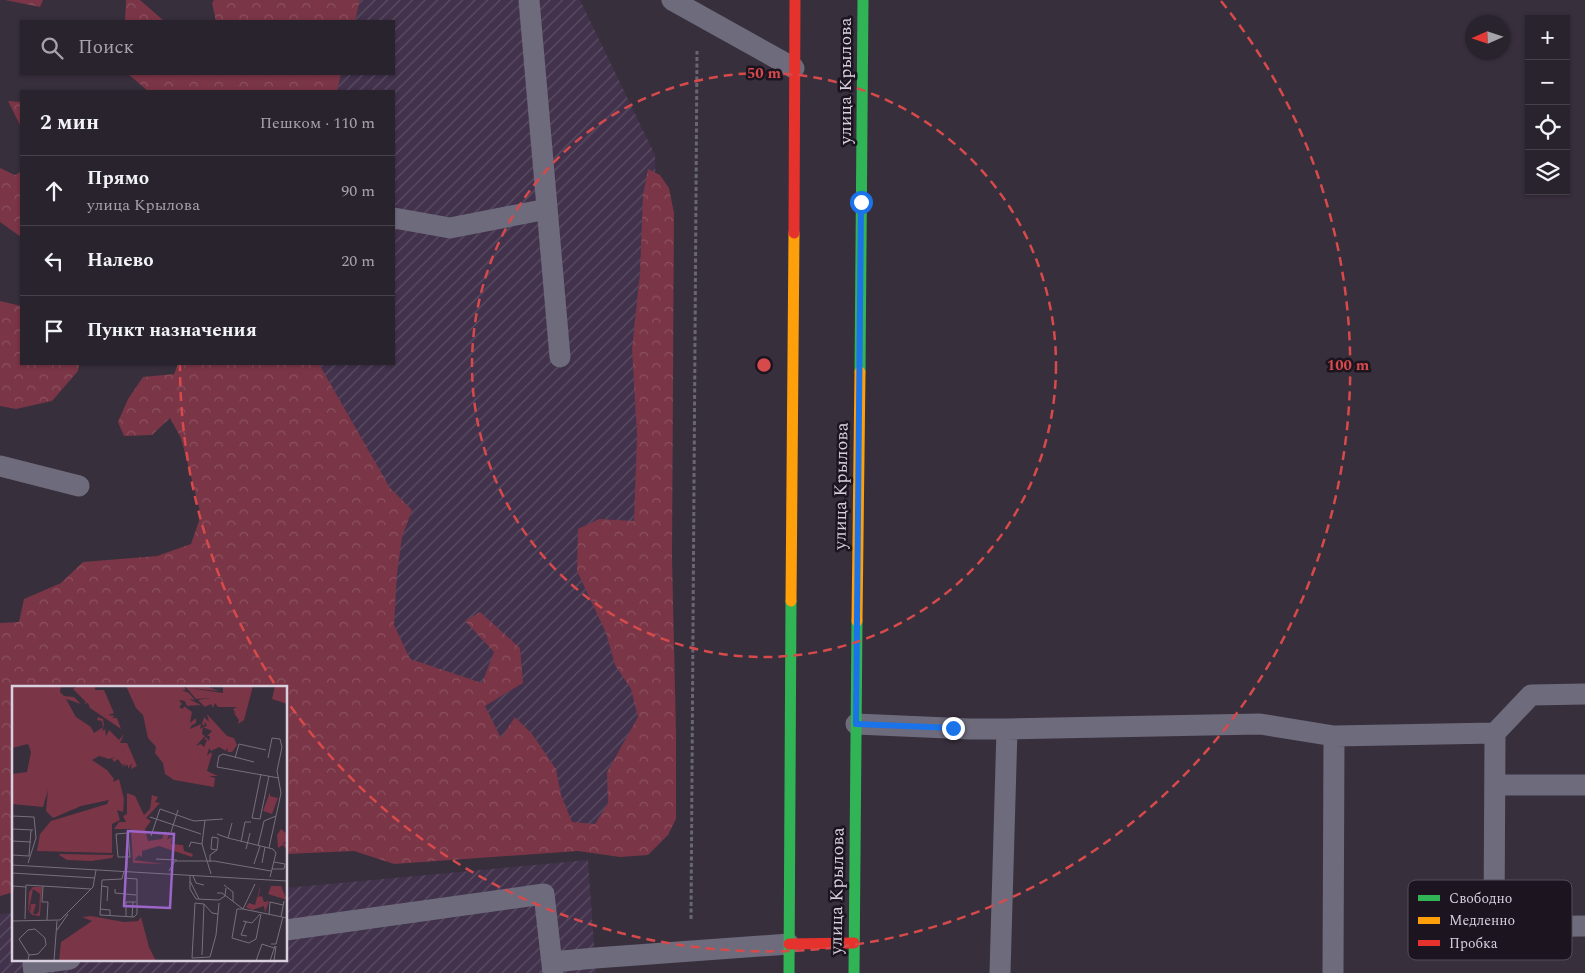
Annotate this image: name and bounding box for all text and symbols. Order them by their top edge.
north arrow [1465,15,1510,60]
map controls [1525,15,1570,195]
button: + [1525,15,1570,60]
street label: улица Крылова [832,17,859,146]
search box [20,20,395,75]
text: Поиск [78,33,134,62]
icon: search [38,34,66,62]
button: − [1525,60,1570,105]
text: 50 m [747,62,782,85]
button: locate [1525,105,1570,150]
text: 2 мин [40,107,99,139]
text: Пешком · 110 m [260,111,375,135]
button: layers [1525,150,1570,195]
text: Прямо [87,164,149,193]
icon: ahead [40,177,68,205]
text: 90 m [341,179,375,203]
route start [850,191,873,214]
text: улица Крылова [87,193,200,217]
text: Налево [87,246,154,275]
icon: left [40,247,68,275]
text: 20 m [341,249,375,273]
text: Пункт назначения [87,316,257,345]
icon: arrive [40,317,68,345]
text: 100 m [1327,354,1370,377]
centre of rings [755,356,773,374]
street label: улица Крылова [826,422,856,551]
inset map [12,686,288,960]
route end [942,717,965,740]
street label: улица Крылова [822,827,852,956]
legend [1408,880,1572,960]
text: Свободно [1449,888,1512,909]
text: Медленно [1449,910,1515,931]
text: Пробка [1449,933,1498,954]

